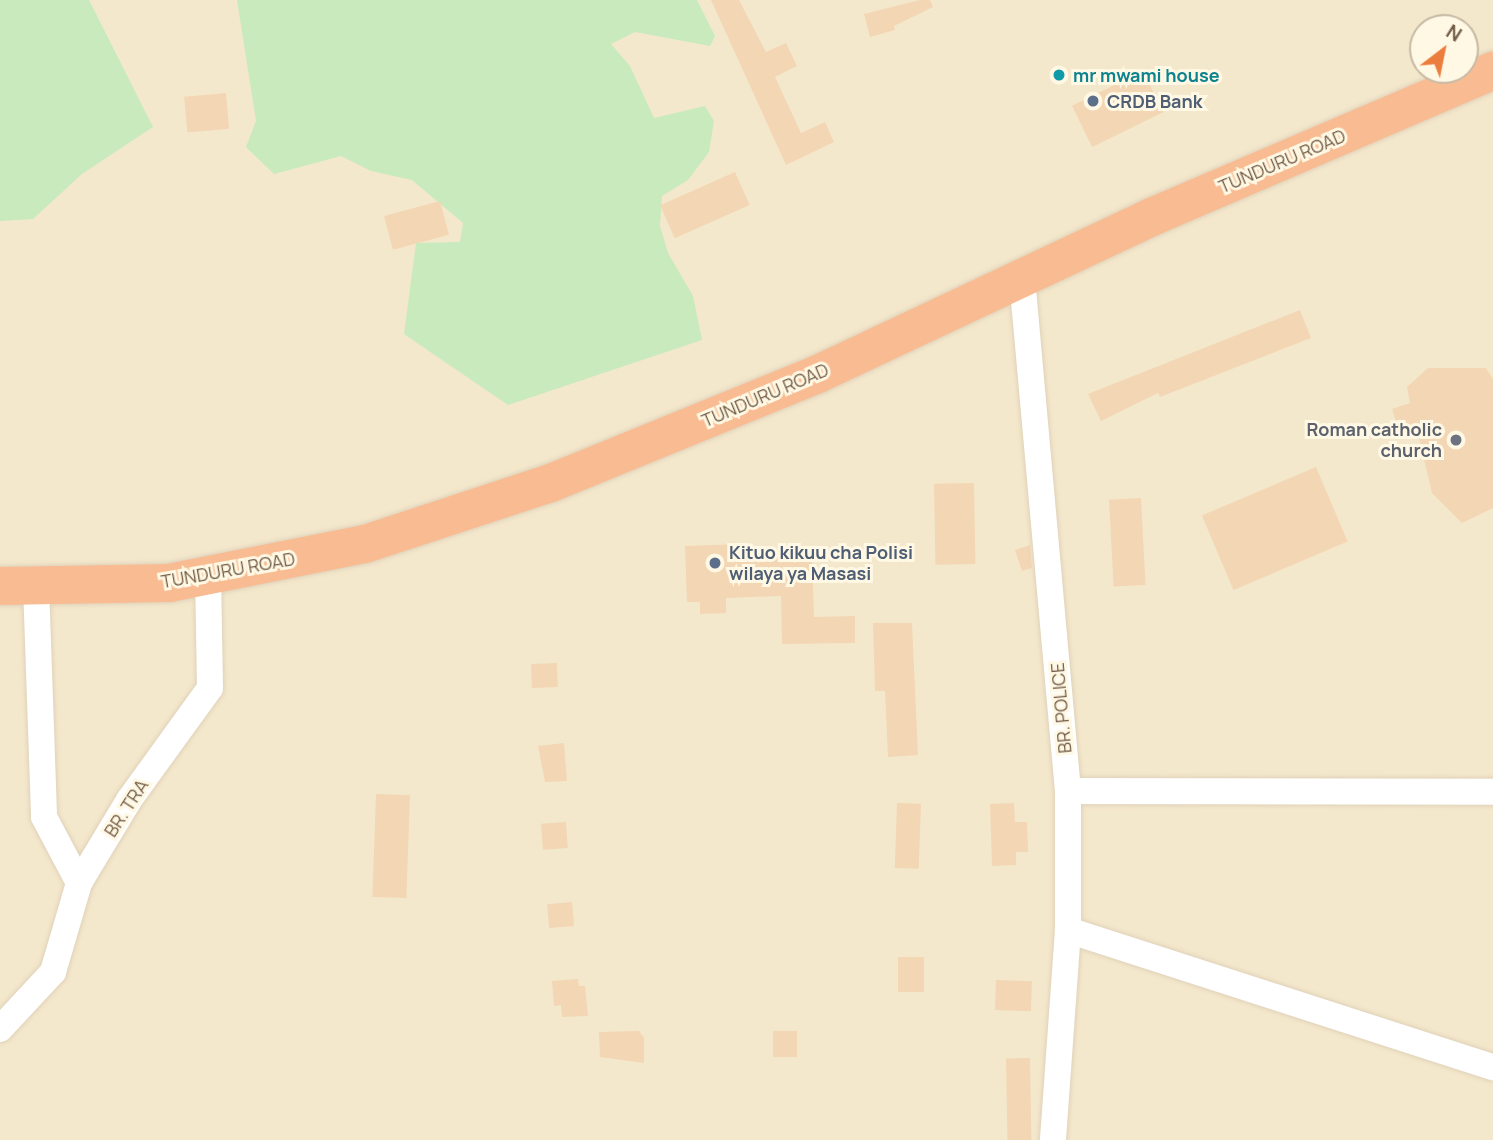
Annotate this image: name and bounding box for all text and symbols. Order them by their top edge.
north arrow [1409,14,1479,84]
text: N [1441,18,1467,48]
place label: mr mwami house [1073,64,1219,86]
marker: mr mwami house [1051,67,1067,83]
place label: CRDB Bank [1107,90,1202,112]
marker: CRDB Bank [1085,93,1101,109]
street label: TUNDURU ROAD [1215,125,1349,197]
street label: TUNDURU ROAD [698,359,832,431]
place label: Roman catholic church [1306,419,1442,462]
marker: Roman catholic church [1448,432,1464,448]
place label: Kituo kikuu cha Polisi wilaya ya Masasi [729,542,913,584]
street label: TUNDURU ROAD [159,548,297,592]
marker: Kituo kikuu cha Polisi wilaya ya Masasi [707,555,723,571]
street label: BR. POLICE [1046,662,1076,754]
street label: BR. TRA [100,775,152,841]

